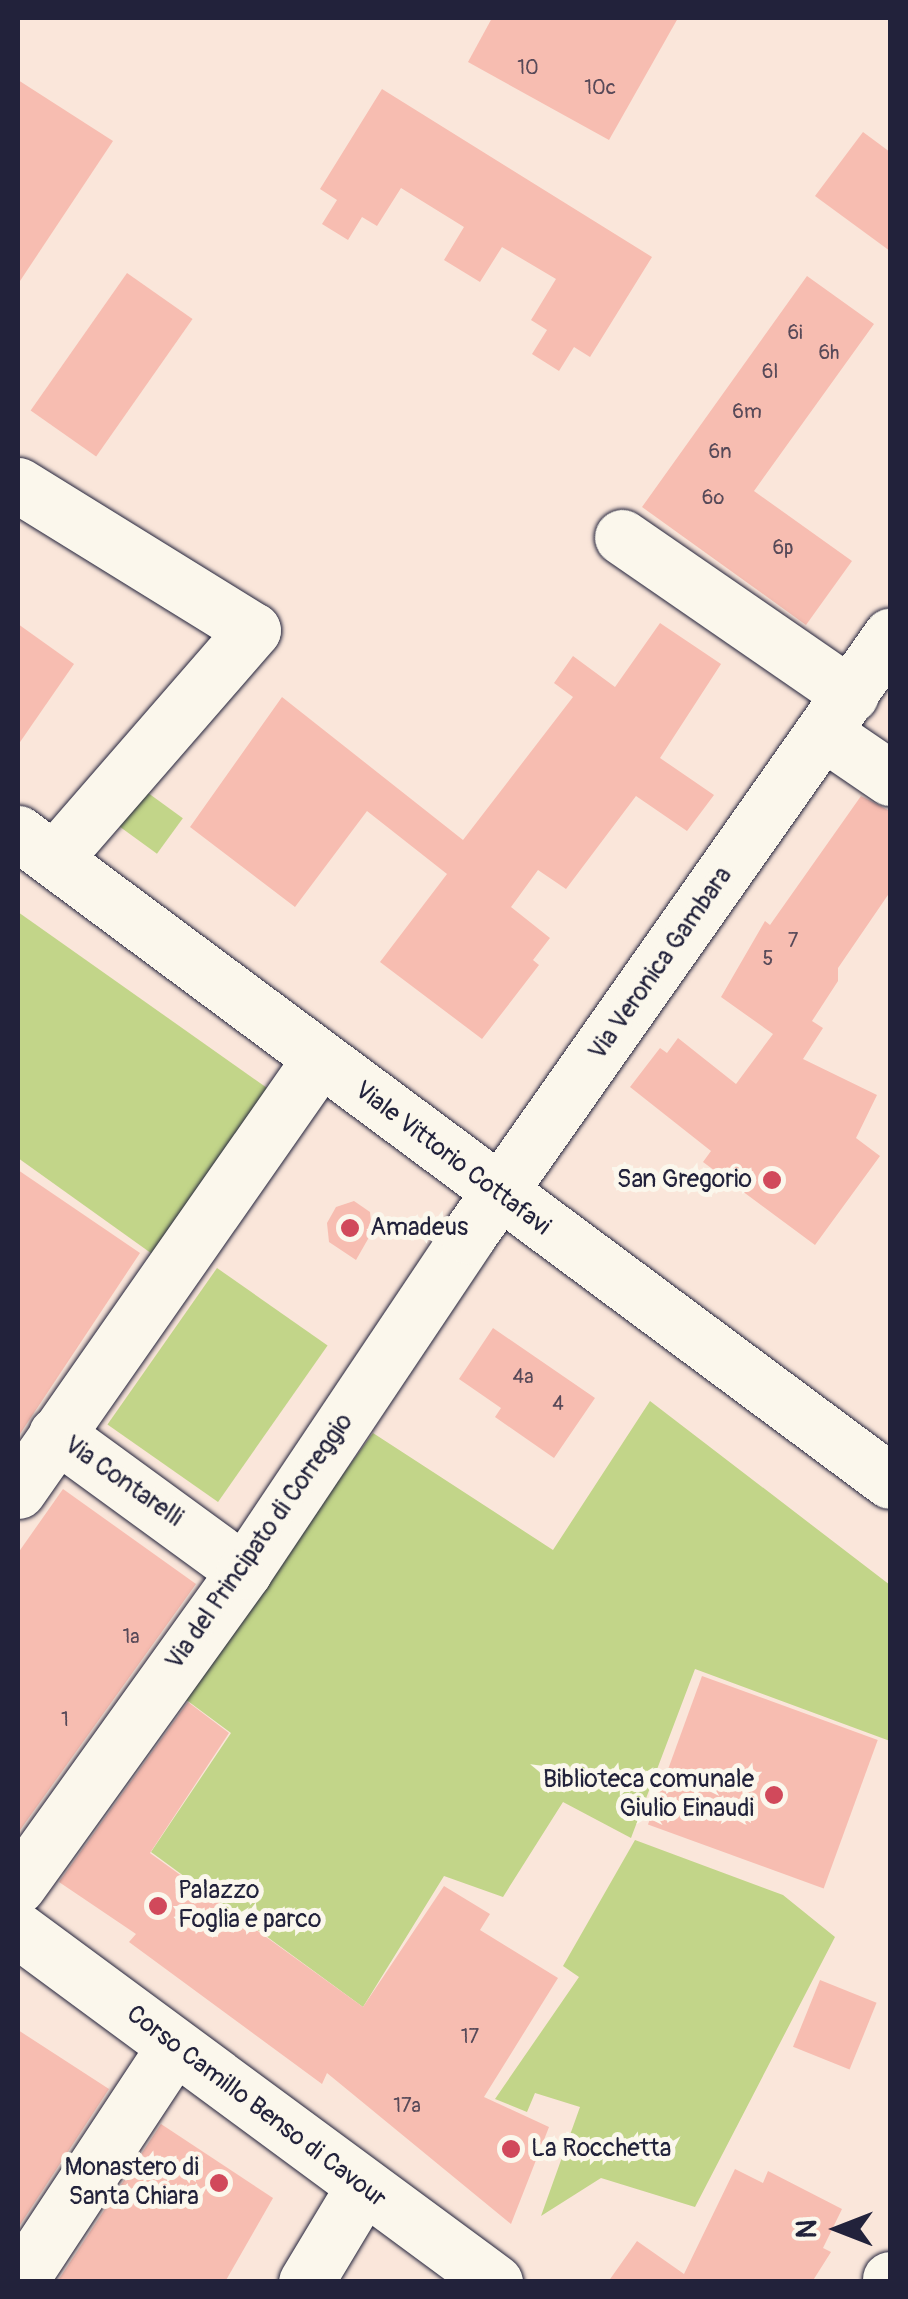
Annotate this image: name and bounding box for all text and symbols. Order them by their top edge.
house number: 10 [517,55,539,79]
house number: 10c [584,75,616,99]
house number: 6i [787,320,803,344]
house number: 6h [818,340,840,364]
house number: 6l [762,359,778,383]
house number: 6m [732,399,762,423]
house number: 6n [709,439,731,463]
house number: 6o [702,485,724,509]
house number: 6p [772,535,794,559]
street label: Via Veronica Gambara [583,862,739,1066]
house number: 7 [788,928,798,952]
house number: 5 [763,946,773,970]
street label: Viale Vittorio Cottafavi [348,1076,556,1242]
place label: San Gregorio [617,1165,752,1195]
marker: San Gregorio [761,1169,783,1191]
place label: Amadeus [370,1213,468,1243]
marker: Amadeus [339,1217,361,1239]
house number: 4a [513,1364,533,1388]
house number: 4 [552,1391,564,1415]
street label: Via del Principato di Correggio [160,1408,360,1676]
street label: Via Contarelli [58,1430,188,1534]
house number: 1a [122,1624,140,1648]
house number: 1 [61,1707,69,1731]
place label: Biblioteca comunale Giulio Einaudi [543,1766,754,1825]
marker: Biblioteca comunale Giulio Einaudi [763,1784,785,1806]
place label: Palazzo Foglia e parco [178,1877,321,1936]
marker: Palazzo Foglia e parco [147,1895,169,1917]
street label: Corso Camillo Benso di Cavour [120,2000,392,2214]
house number: 17 [461,2024,479,2048]
house number: 17a [393,2093,421,2117]
place label: La Rocchetta [531,2134,671,2164]
marker: La Rocchetta [500,2138,522,2160]
place label: Monastero di Santa Chiara [65,2154,199,2213]
marker: Monastero di Santa Chiara [208,2172,230,2194]
north arrow [788,2179,888,2279]
text: N [790,2220,825,2238]

